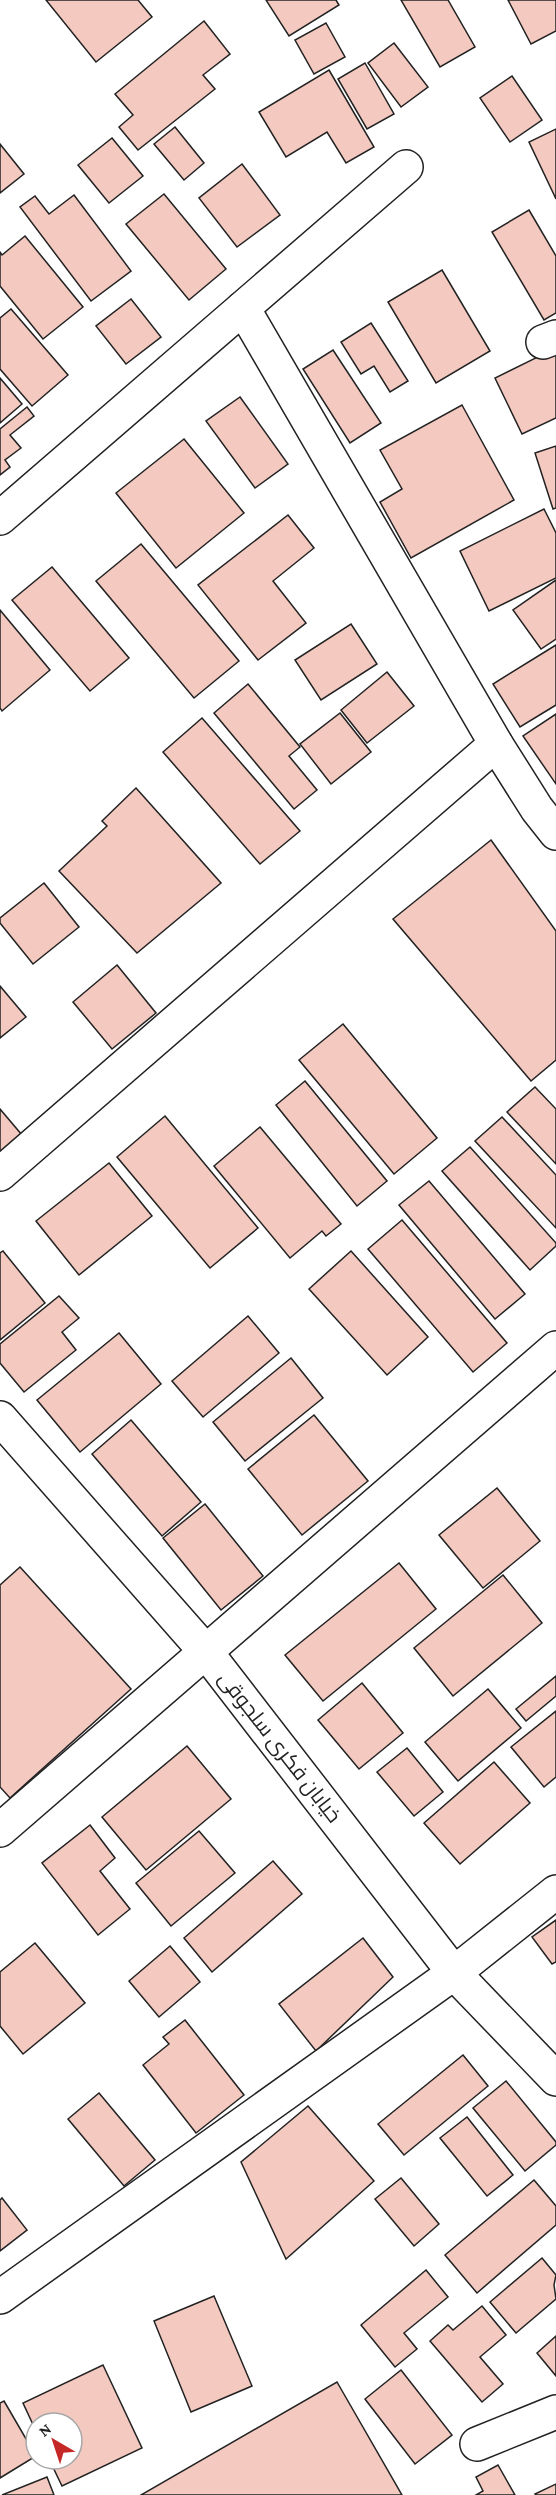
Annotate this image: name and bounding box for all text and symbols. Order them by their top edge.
street label: خیابان فکری سلجوقی [213,1667,346,1828]
north arrow [24,2411,84,2471]
text: N [35,2420,55,2440]

